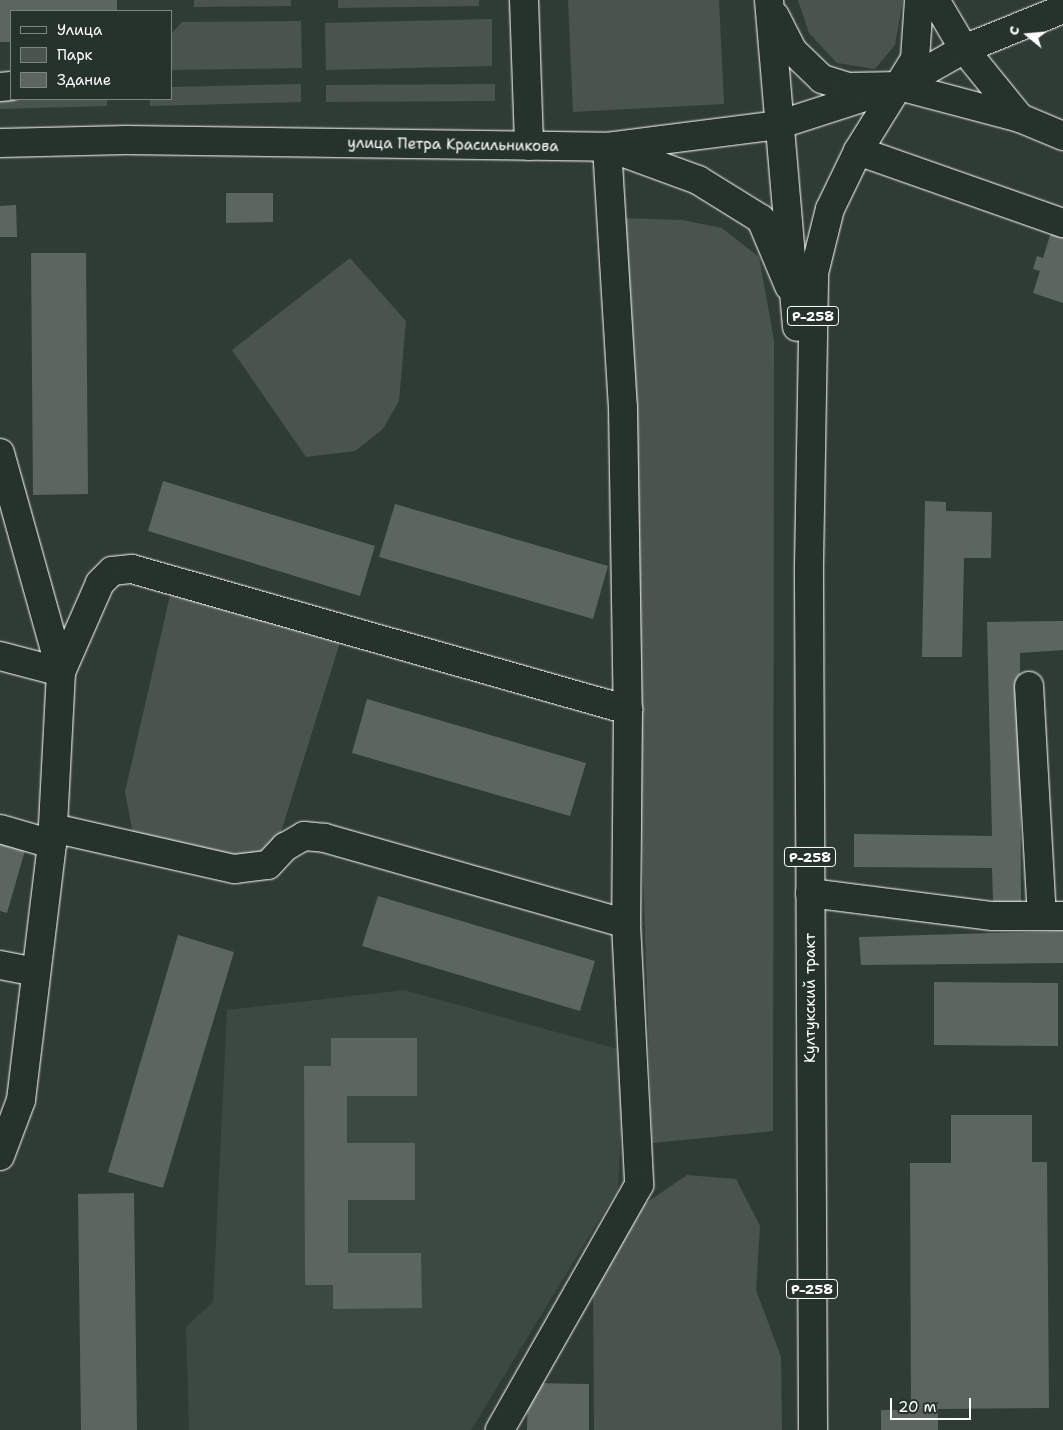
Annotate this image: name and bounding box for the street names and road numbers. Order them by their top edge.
street label: улица Петра Красильникова [347,134,559,156]
road number: Р-258 [787,304,839,328]
road number: Р-258 [784,846,836,869]
street label: Култукский тракт [802,933,820,1063]
road number: Р-258 [786,1278,838,1300]

